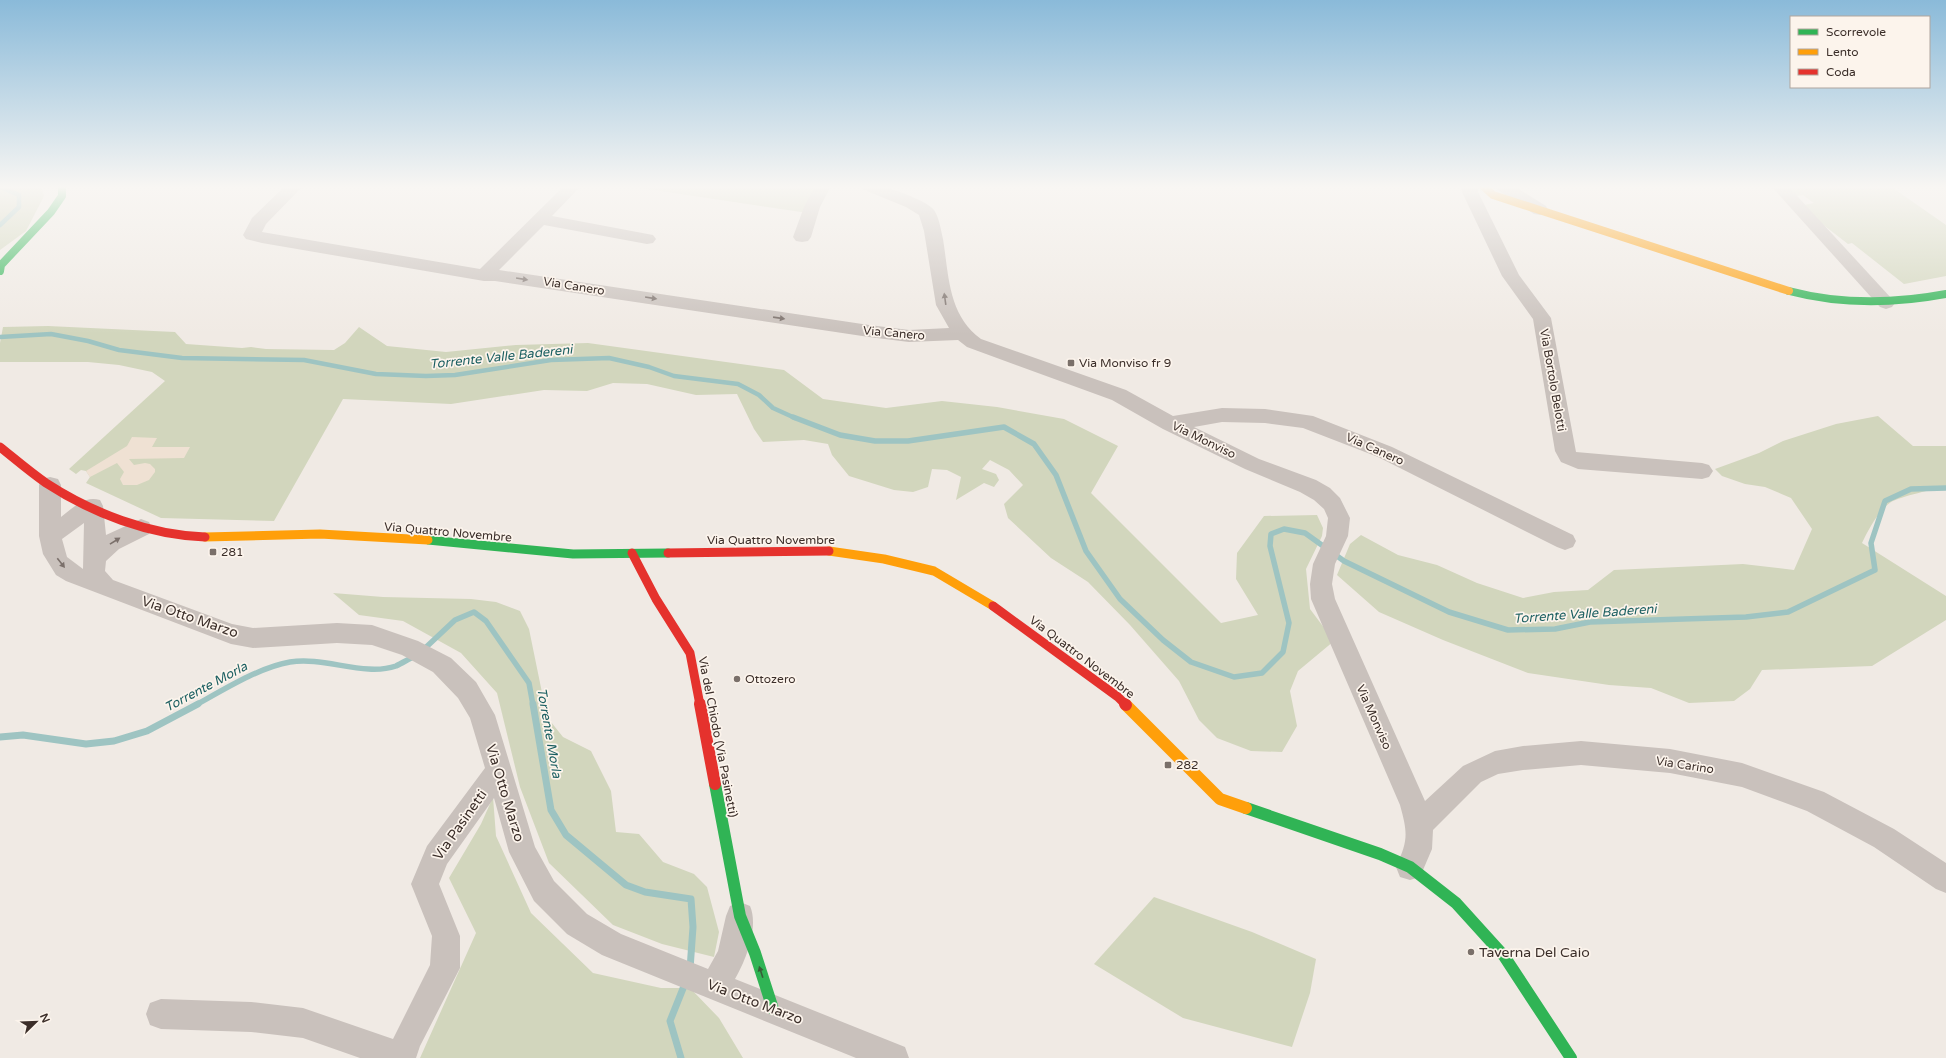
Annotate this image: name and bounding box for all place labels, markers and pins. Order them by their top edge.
place label: Via Monviso fr 9 [1079,356,1171,370]
marker: Via Monviso fr 9 [1066,358,1076,368]
place label: 281 [221,545,244,559]
marker: 281 [208,547,218,557]
place label: Ottozero [745,672,796,686]
marker: Ottozero [732,674,742,684]
place label: 282 [1176,758,1199,772]
marker: 282 [1163,760,1173,770]
place label: Taverna Del Caio [1479,944,1590,961]
marker: Taverna Del Caio [1466,947,1476,957]

